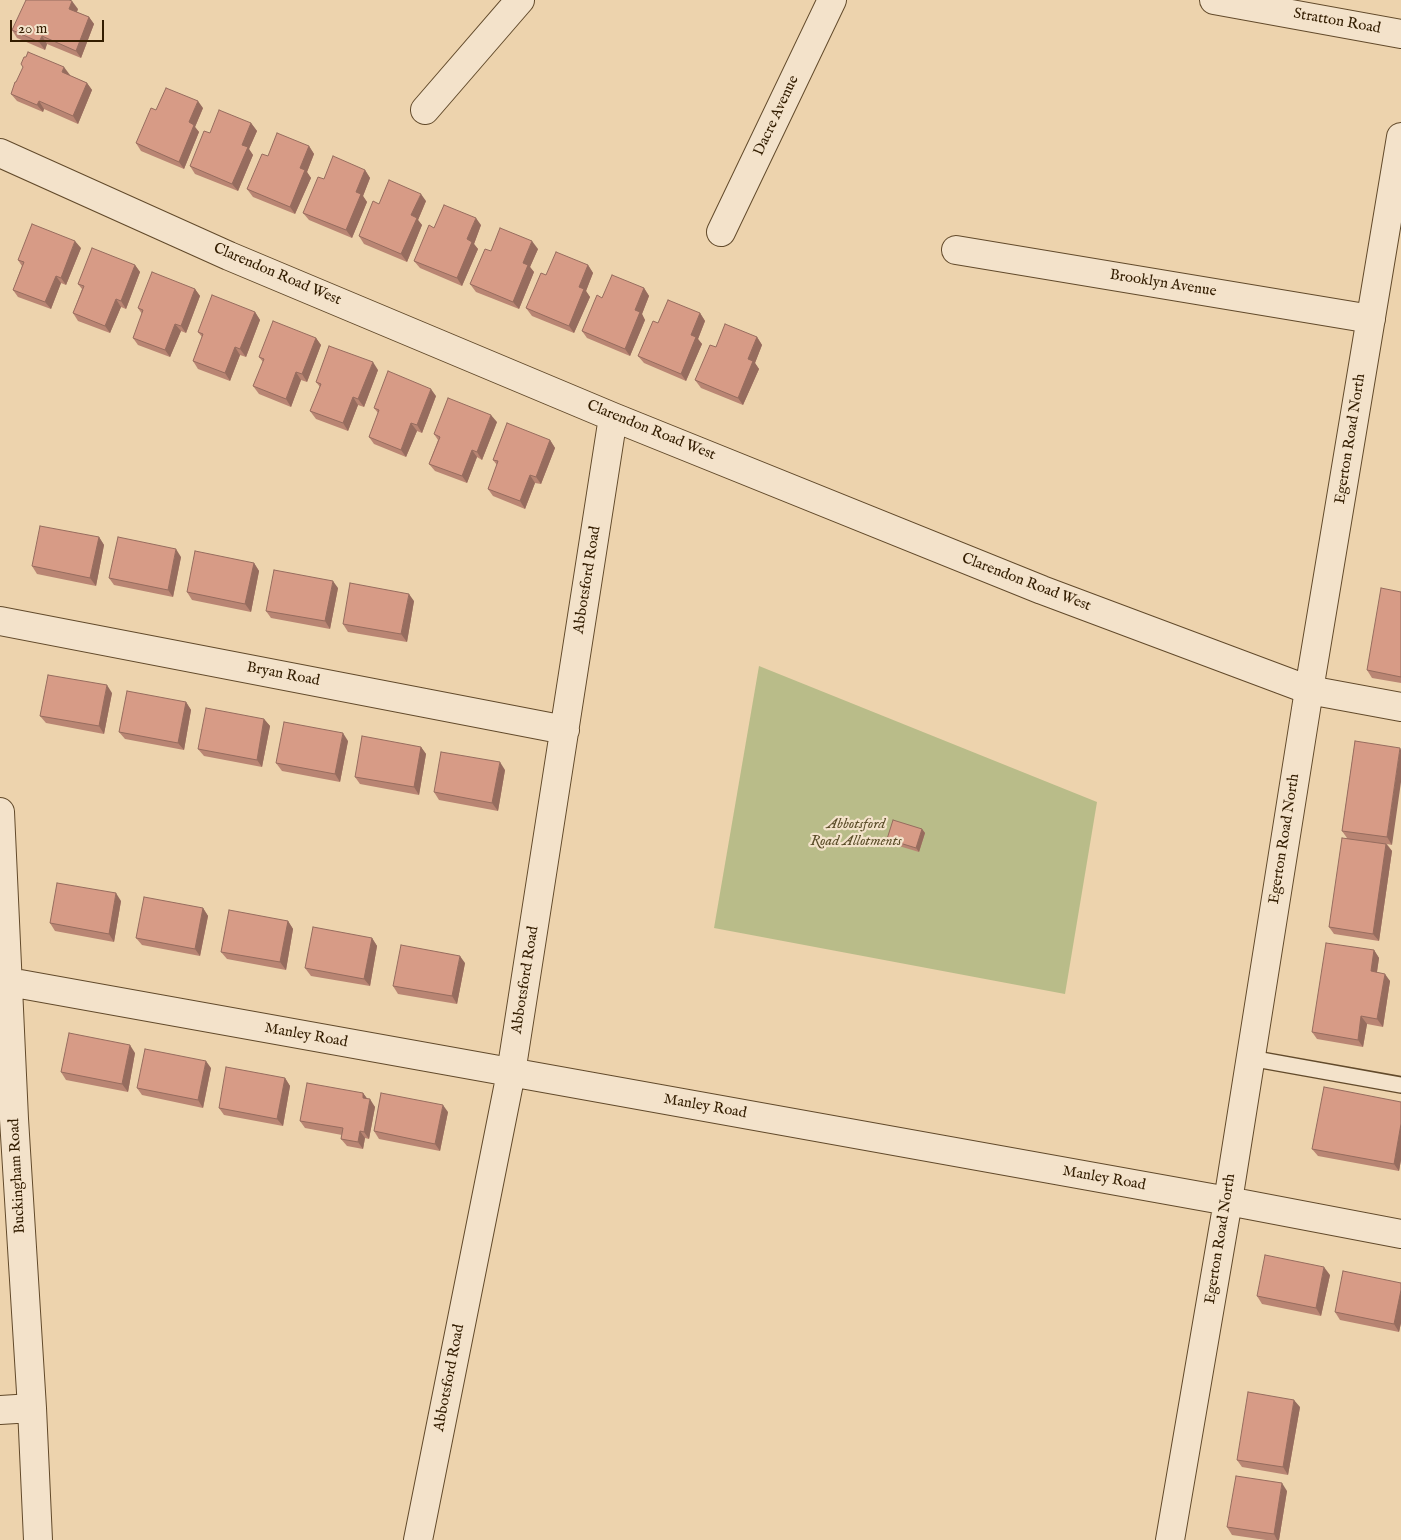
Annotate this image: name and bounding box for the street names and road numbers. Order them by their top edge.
street label: Stratton Road [1292,5,1382,39]
street label: Dacre Avenue [751,73,803,159]
street label: Clarendon Road West [210,240,344,310]
street label: Brooklyn Avenue [1108,267,1218,301]
street label: Egerton Road North [1332,373,1370,505]
street label: Clarendon Road West [584,397,718,465]
street label: Abbotsford Road [571,525,605,635]
street label: Clarendon Road West [959,550,1093,616]
street label: Bryan Road [245,659,321,691]
street label: Egerton Road North [1266,773,1304,905]
street label: Abbotsford Road [509,925,543,1035]
street label: Manley Road [263,1020,349,1052]
street label: Manley Road [662,1091,748,1123]
street label: Buckingham Road [6,1118,30,1234]
street label: Manley Road [1061,1163,1147,1195]
street label: Egerton Road North [1202,1173,1240,1305]
street label: Abbotsford Road [431,1323,469,1433]

